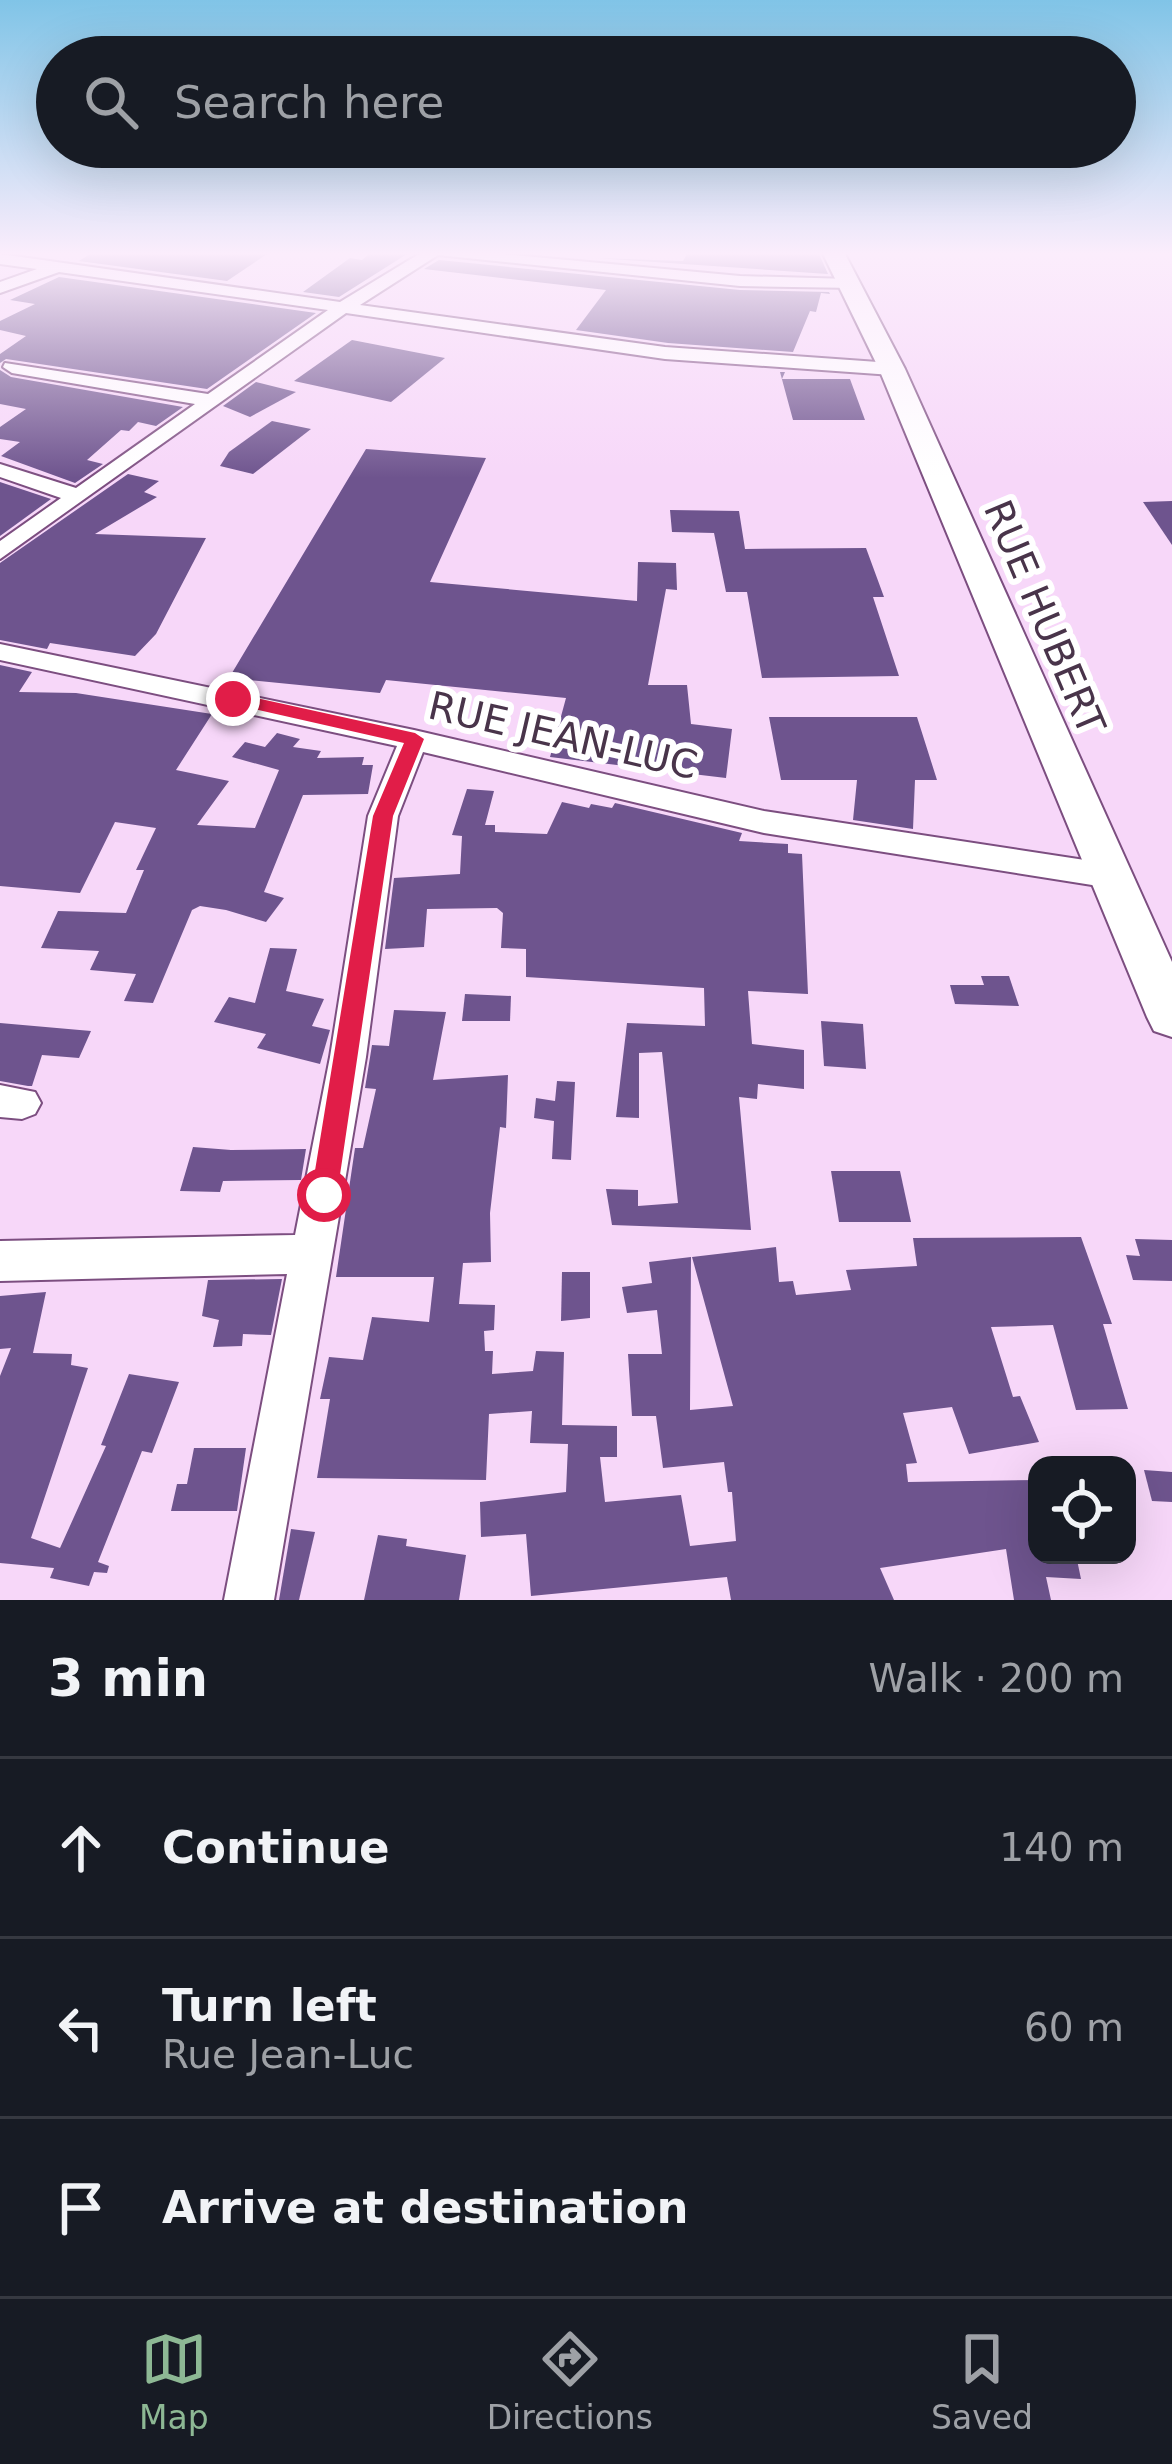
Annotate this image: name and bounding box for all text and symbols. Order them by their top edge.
search box [36,36,1136,168]
icon: search [78,69,144,135]
text: Search here [174,76,444,129]
street label: RUE HUBERT [975,493,1114,741]
route end [206,672,260,726]
street label: RUE JEAN-LUC [424,683,702,788]
route start [297,1168,351,1222]
map controls [1028,1456,1136,1564]
button: locate [1028,1456,1136,1564]
text: 3 min [48,1649,208,1708]
text: Walk · 200 m [869,1656,1124,1701]
icon: ahead [48,1815,114,1881]
text: Continue [162,1821,390,1874]
text: 140 m [999,1825,1124,1870]
text: Turn left [162,1979,377,2032]
icon: left [48,1995,114,2061]
text: 60 m [1024,2005,1124,2050]
text: Rue Jean-Luc [162,2032,414,2077]
icon: arrive [48,2175,114,2241]
text: Arrive at destination [162,2181,688,2234]
tab: Map [139,2326,209,2437]
tab: Directions [487,2326,653,2437]
tab: Saved [931,2326,1033,2437]

